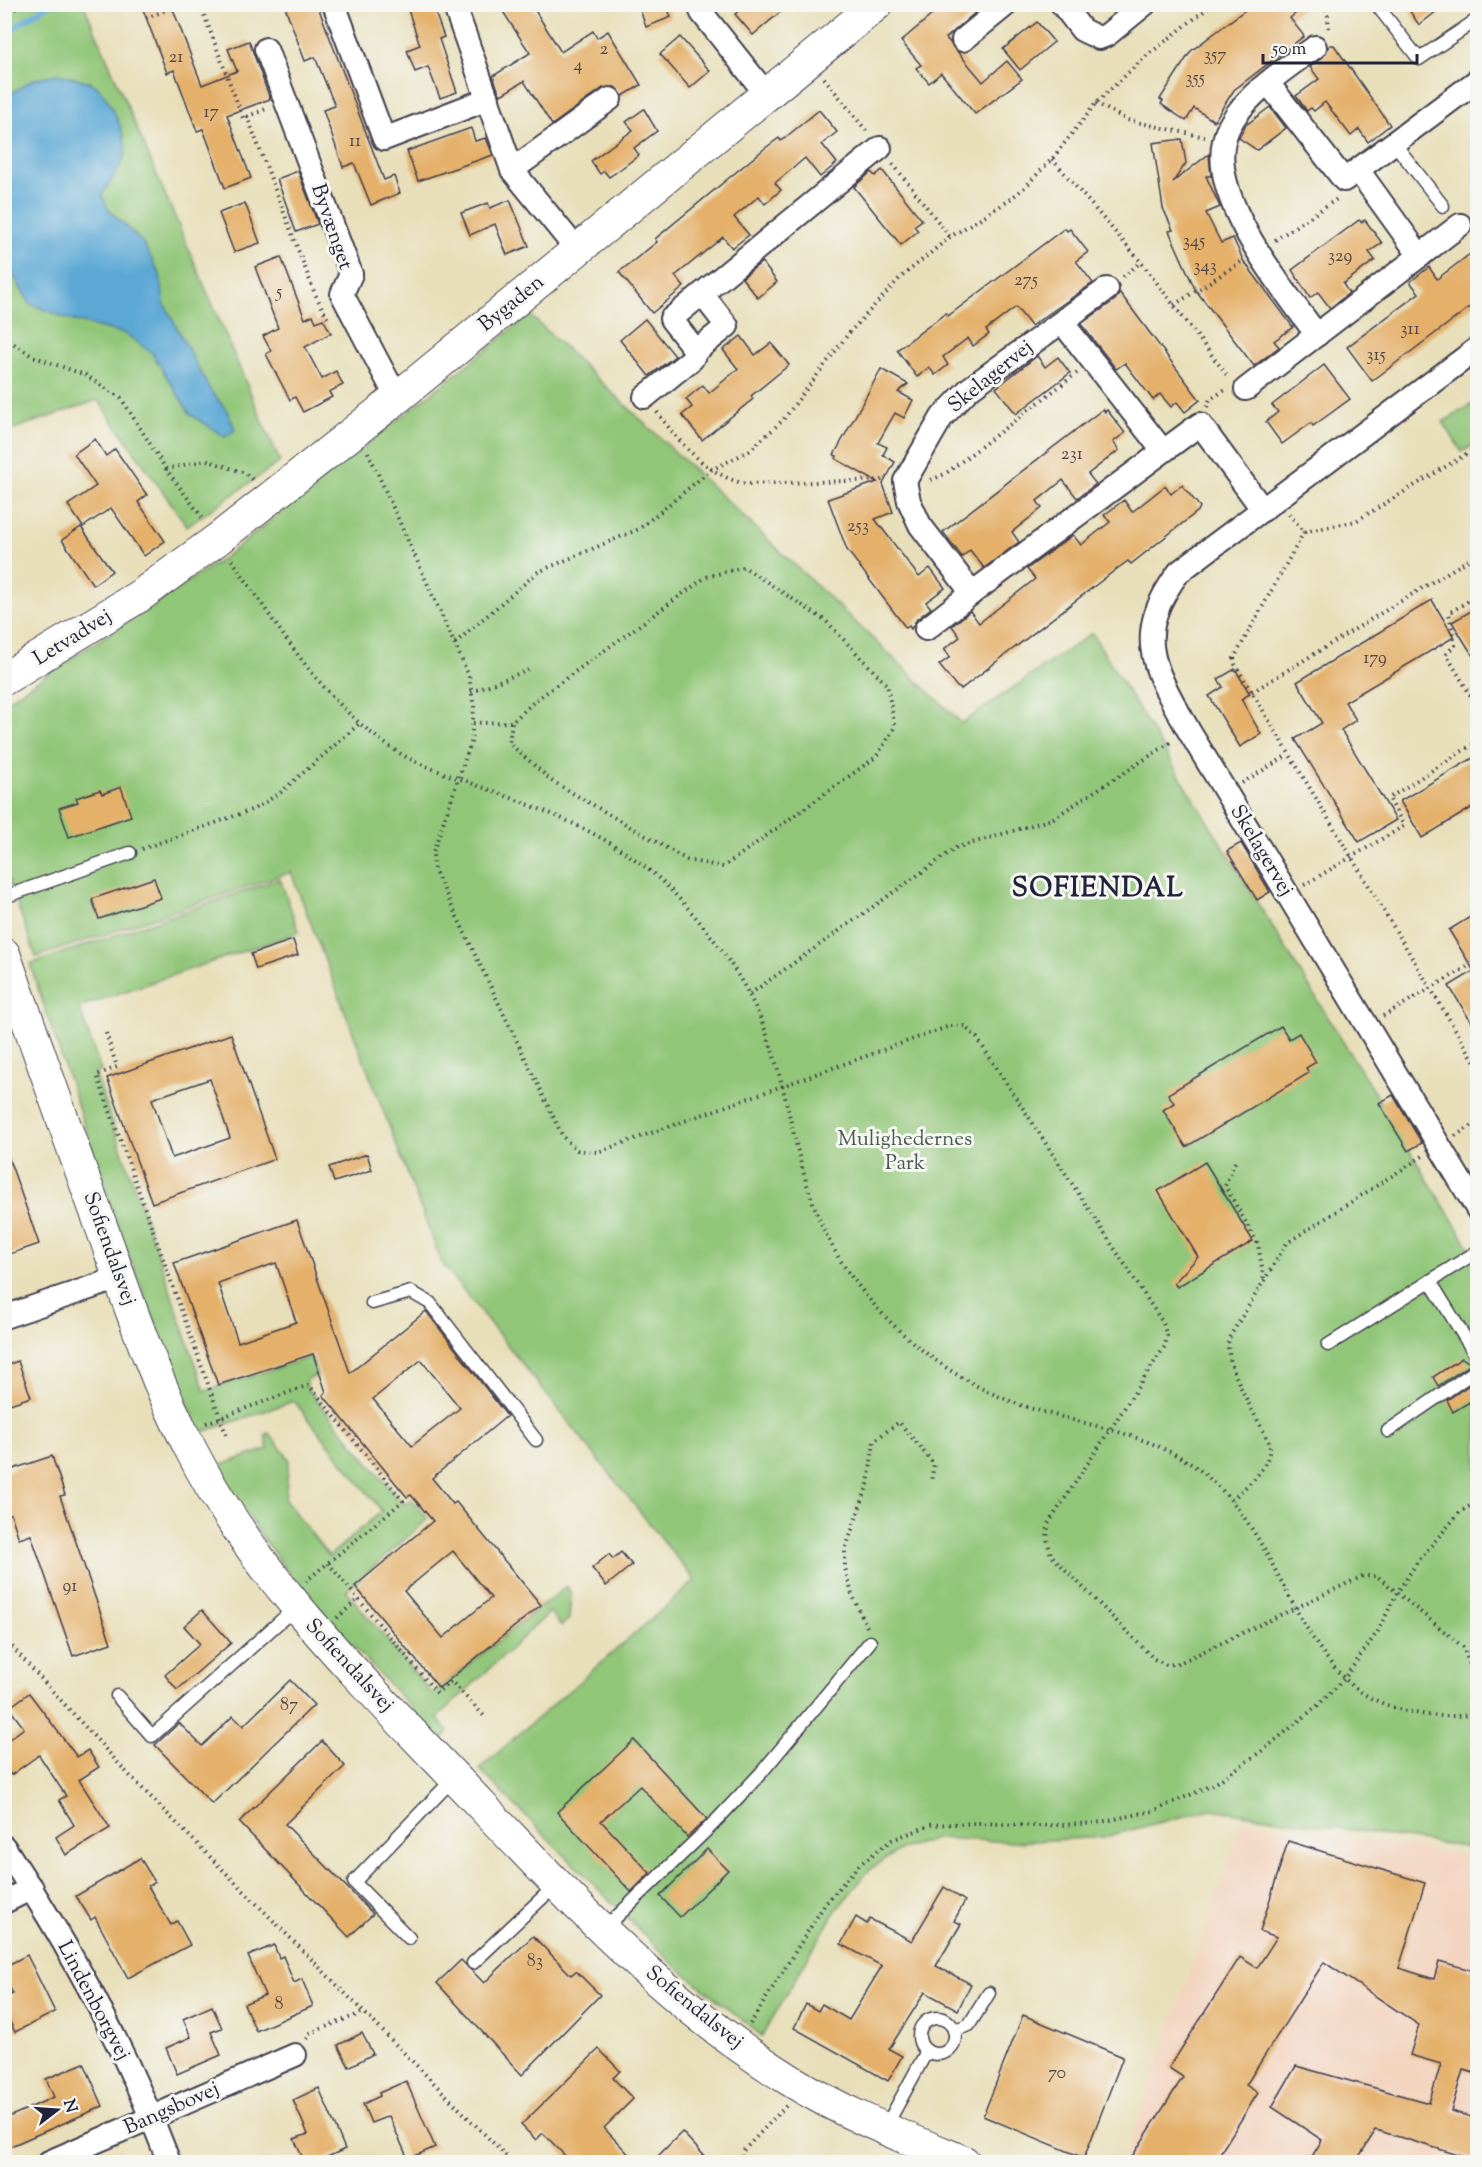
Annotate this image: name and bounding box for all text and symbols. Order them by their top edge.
scale bar [1263,27,1418,65]
house number: 2 [600,37,609,63]
text: 50 m [1271,37,1307,63]
house number: 357 [1204,43,1226,69]
house number: 21 [169,45,183,71]
house number: 4 [573,53,583,79]
house number: 355 [1185,66,1205,92]
house number: 17 [203,100,219,126]
house number: 11 [349,129,361,155]
street label: Byvænget [302,180,360,274]
house number: 345 [1183,229,1205,255]
house number: 329 [1328,244,1352,270]
house number: 343 [1193,254,1217,280]
street label: Bygaden [473,268,551,340]
house number: 275 [1014,268,1038,294]
house number: 5 [275,280,282,306]
house number: 311 [1400,317,1420,343]
street label: Skelagervej [942,333,1040,421]
house number: 315 [1366,343,1386,369]
house number: 231 [1061,442,1083,468]
house number: 253 [847,514,869,540]
street label: Letvadvej [28,602,118,674]
house number: 179 [1363,646,1387,672]
street label: Skelagervej [1222,799,1300,903]
district label: SOFIENDAL [1012,870,1184,909]
park label: Mulighedernes Park [838,1125,972,1179]
street label: Sofiendalsvej [75,1188,143,1310]
house number: 91 [63,1574,77,1600]
street label: Sofiendalsvej [297,1612,401,1720]
house number: 87 [280,1693,298,1719]
street label: Lindenborgvej [49,1936,137,2066]
house number: 83 [527,1949,543,1975]
street label: Sofiendalsvej [638,1959,750,2057]
house number: 8 [275,1992,284,2018]
house number: 70 [1048,2061,1066,2087]
street label: Bangsbovej [119,2075,225,2143]
north arrow [27,2080,87,2140]
text: N [56,2097,82,2116]

